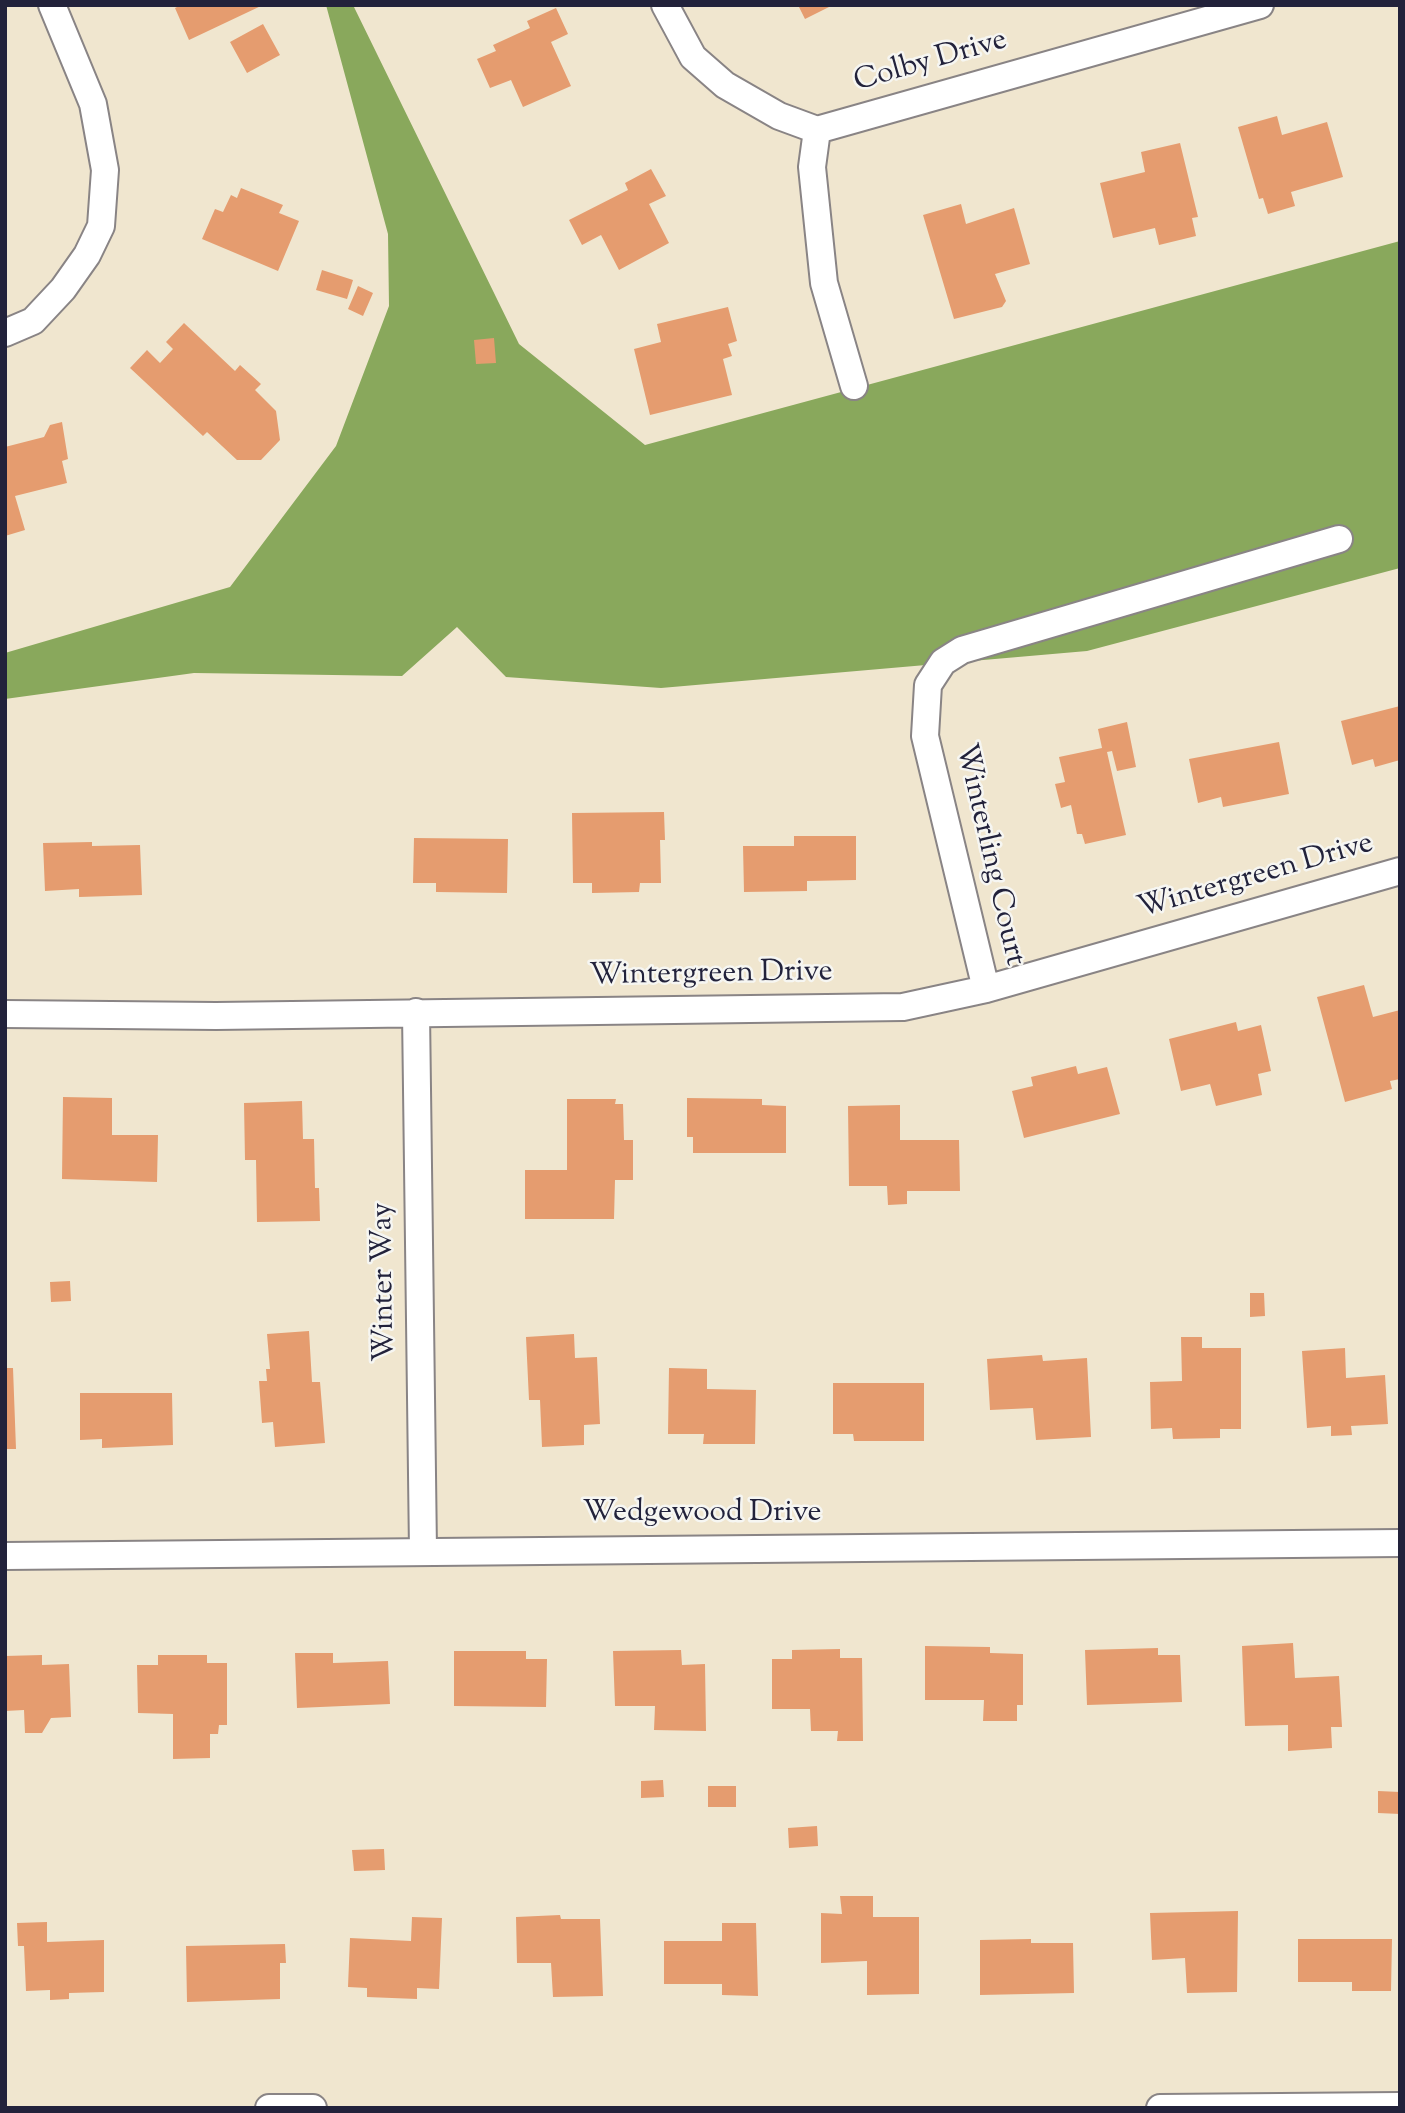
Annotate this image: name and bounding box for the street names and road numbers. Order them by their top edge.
street label: Colby Drive [850,24,1012,102]
street label: Winterling Court [945,740,1031,970]
street label: Wintergreen Drive [1134,827,1378,929]
street label: Wintergreen Drive [589,956,833,996]
street label: Winter Way [367,1202,405,1362]
street label: Wedgewood Drive [583,1497,821,1533]

